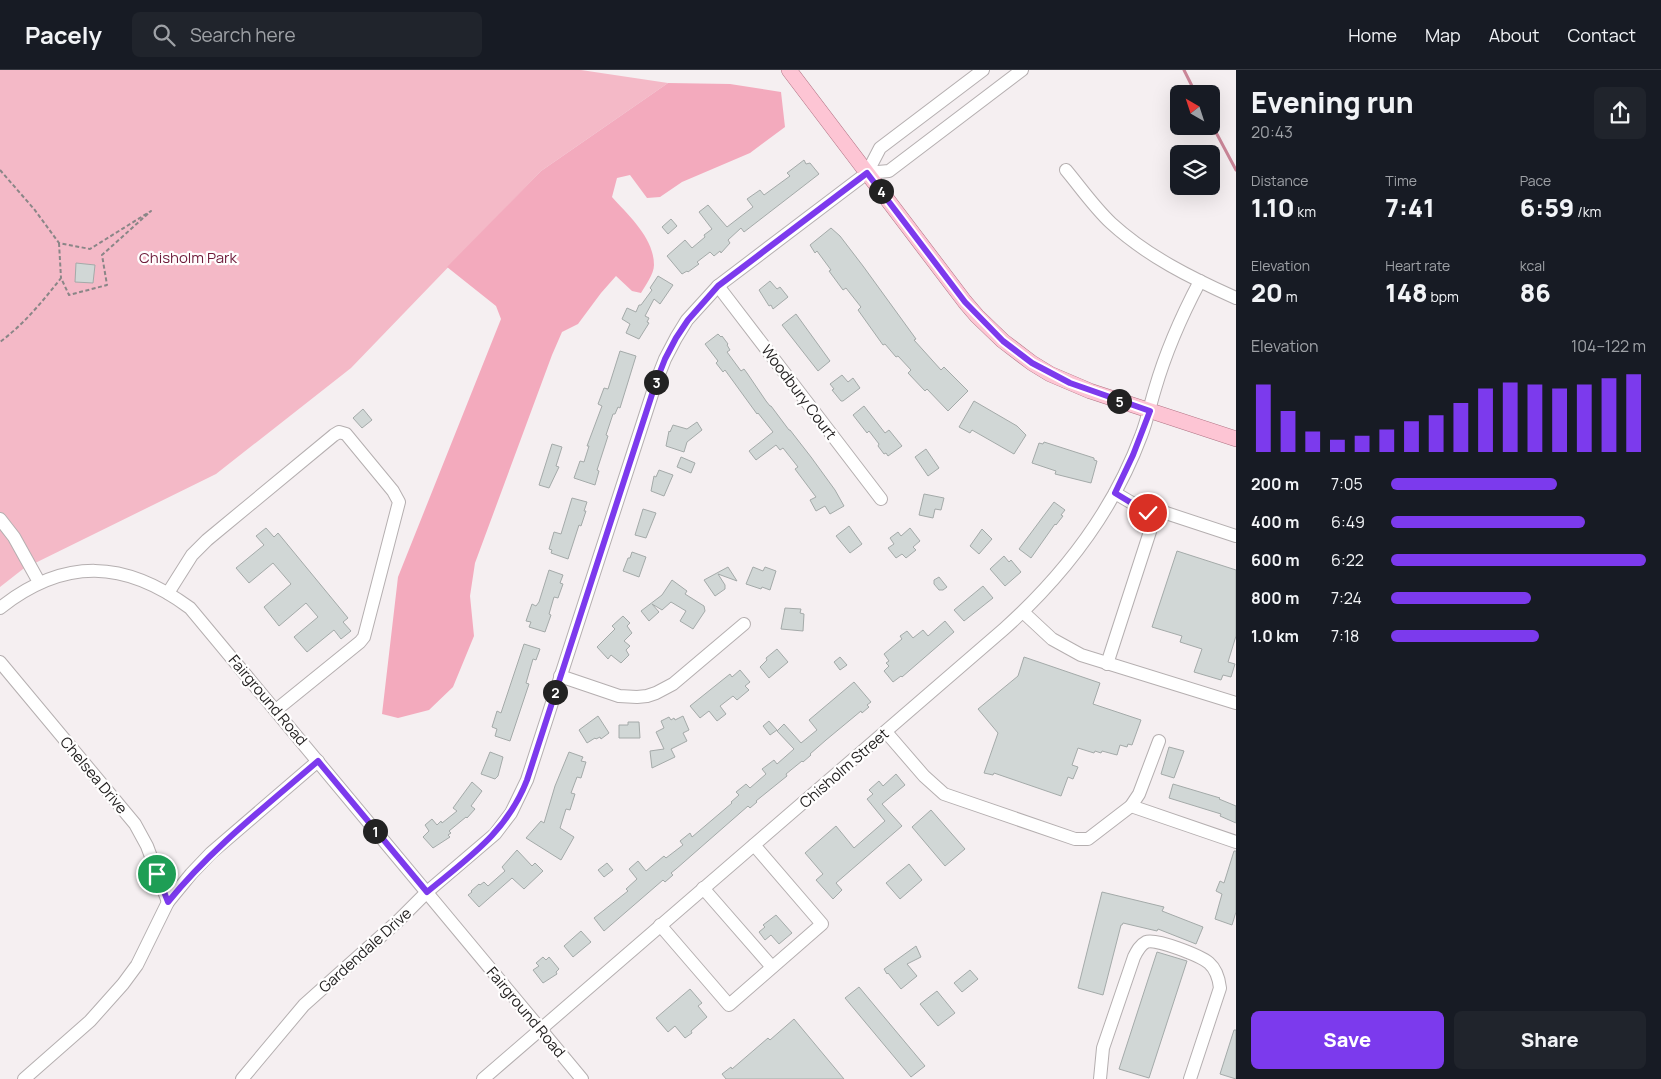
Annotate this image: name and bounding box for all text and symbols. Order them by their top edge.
search box [132,12,482,57]
text: Pacely [25,18,102,51]
icon: search [150,21,178,49]
text: Search here [190,22,296,48]
text: Home [1348,23,1397,47]
text: Map [1425,23,1461,47]
text: About [1489,23,1539,47]
text: Contact [1567,23,1636,47]
text: Evening run [1251,83,1414,121]
north arrow [1170,85,1220,135]
map controls [1170,85,1220,195]
button: share [1594,87,1646,139]
text: 20:43 [1251,121,1293,143]
button: layers [1170,145,1220,195]
text: Distance [1251,171,1308,190]
text: Time [1385,171,1417,190]
text: Pace [1520,171,1551,190]
pin: 4 [868,178,894,204]
text: 4 [877,182,886,201]
text: 1.10 [1251,190,1295,225]
text: 7:41 [1385,190,1435,225]
text: 6:59 [1520,190,1574,225]
text: km [1295,202,1316,221]
text: /km [1574,202,1601,221]
park label: Chisholm Park [139,247,238,268]
text: Elevation [1251,256,1310,275]
text: Heart rate [1385,256,1450,275]
text: kcal [1520,256,1545,275]
text: 20 [1251,275,1283,310]
text: 148 [1385,275,1428,310]
text: 86 [1520,275,1551,310]
text: m [1283,287,1298,306]
text: bpm [1428,287,1459,306]
text: Elevation [1251,335,1319,357]
text: 104–122 m [1571,335,1646,357]
street label: Woodbury Court [756,340,842,444]
pin: 3 [644,370,668,394]
text: 3 [652,373,661,392]
pin: 5 [1106,388,1132,414]
text: 5 [1115,392,1124,411]
text: 200 m [1251,473,1299,495]
text: 7:05 [1331,473,1363,495]
pin [1127,492,1169,534]
icon: check [1134,499,1162,527]
text: 400 m [1251,511,1299,533]
text: 6:49 [1331,511,1365,533]
text: 600 m [1251,549,1300,571]
text: 6:22 [1331,549,1364,571]
text: 800 m [1251,587,1299,609]
text: 7:24 [1331,587,1362,609]
text: 1.0 km [1251,625,1299,647]
text: 7:18 [1331,625,1359,647]
street label: Fairground Road [224,650,312,750]
pin: 2 [542,680,568,704]
text: 2 [551,683,560,702]
street label: Chisholm Street [795,723,893,813]
street label: Chelsea Drive [55,732,133,818]
pin: 1 [362,818,388,844]
text: 1 [372,822,379,841]
pin [136,853,178,895]
icon: arrive [143,860,171,888]
street label: Gardendale Drive [314,903,416,997]
street label: Fairground Road [482,962,570,1062]
button: Save [1251,1011,1444,1069]
button: Share [1454,1011,1646,1069]

